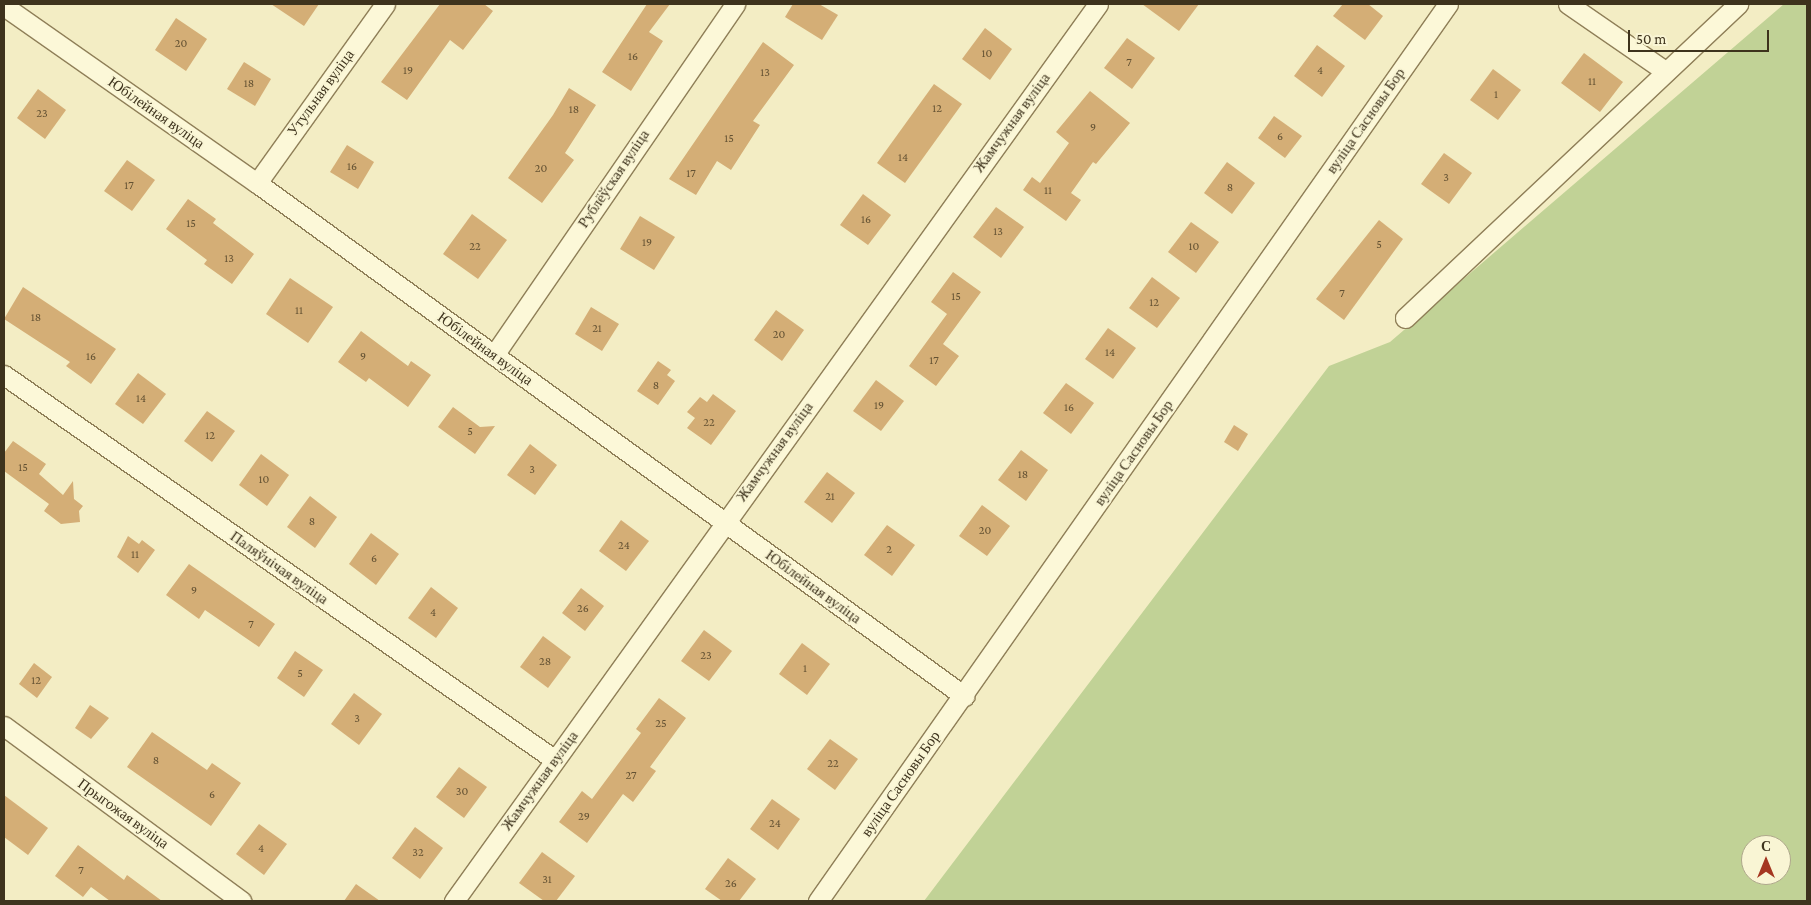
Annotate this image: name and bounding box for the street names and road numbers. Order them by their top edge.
street label: Утульная вуліца [284,46,358,140]
street label: вуліца Сасновы Бор [1323,65,1409,177]
street label: Жамчужная вуліца [970,70,1054,176]
street label: Юбілейная вуліца [104,73,208,153]
street label: Рублёўская вуліца [575,127,653,231]
street label: Юбілейная вуліца [434,308,536,390]
street label: вуліца Сасновы Бор [1091,397,1177,509]
street label: Жамчужная вуліца [733,399,817,505]
street label: Паляўнічая вуліца [227,528,331,608]
street label: Юбілейная вуліца [762,546,864,628]
street label: Жамчужная вуліца [498,728,582,834]
street label: вуліца Сасновы Бор [858,728,944,840]
street label: Прыгожая вуліца [74,775,172,853]

